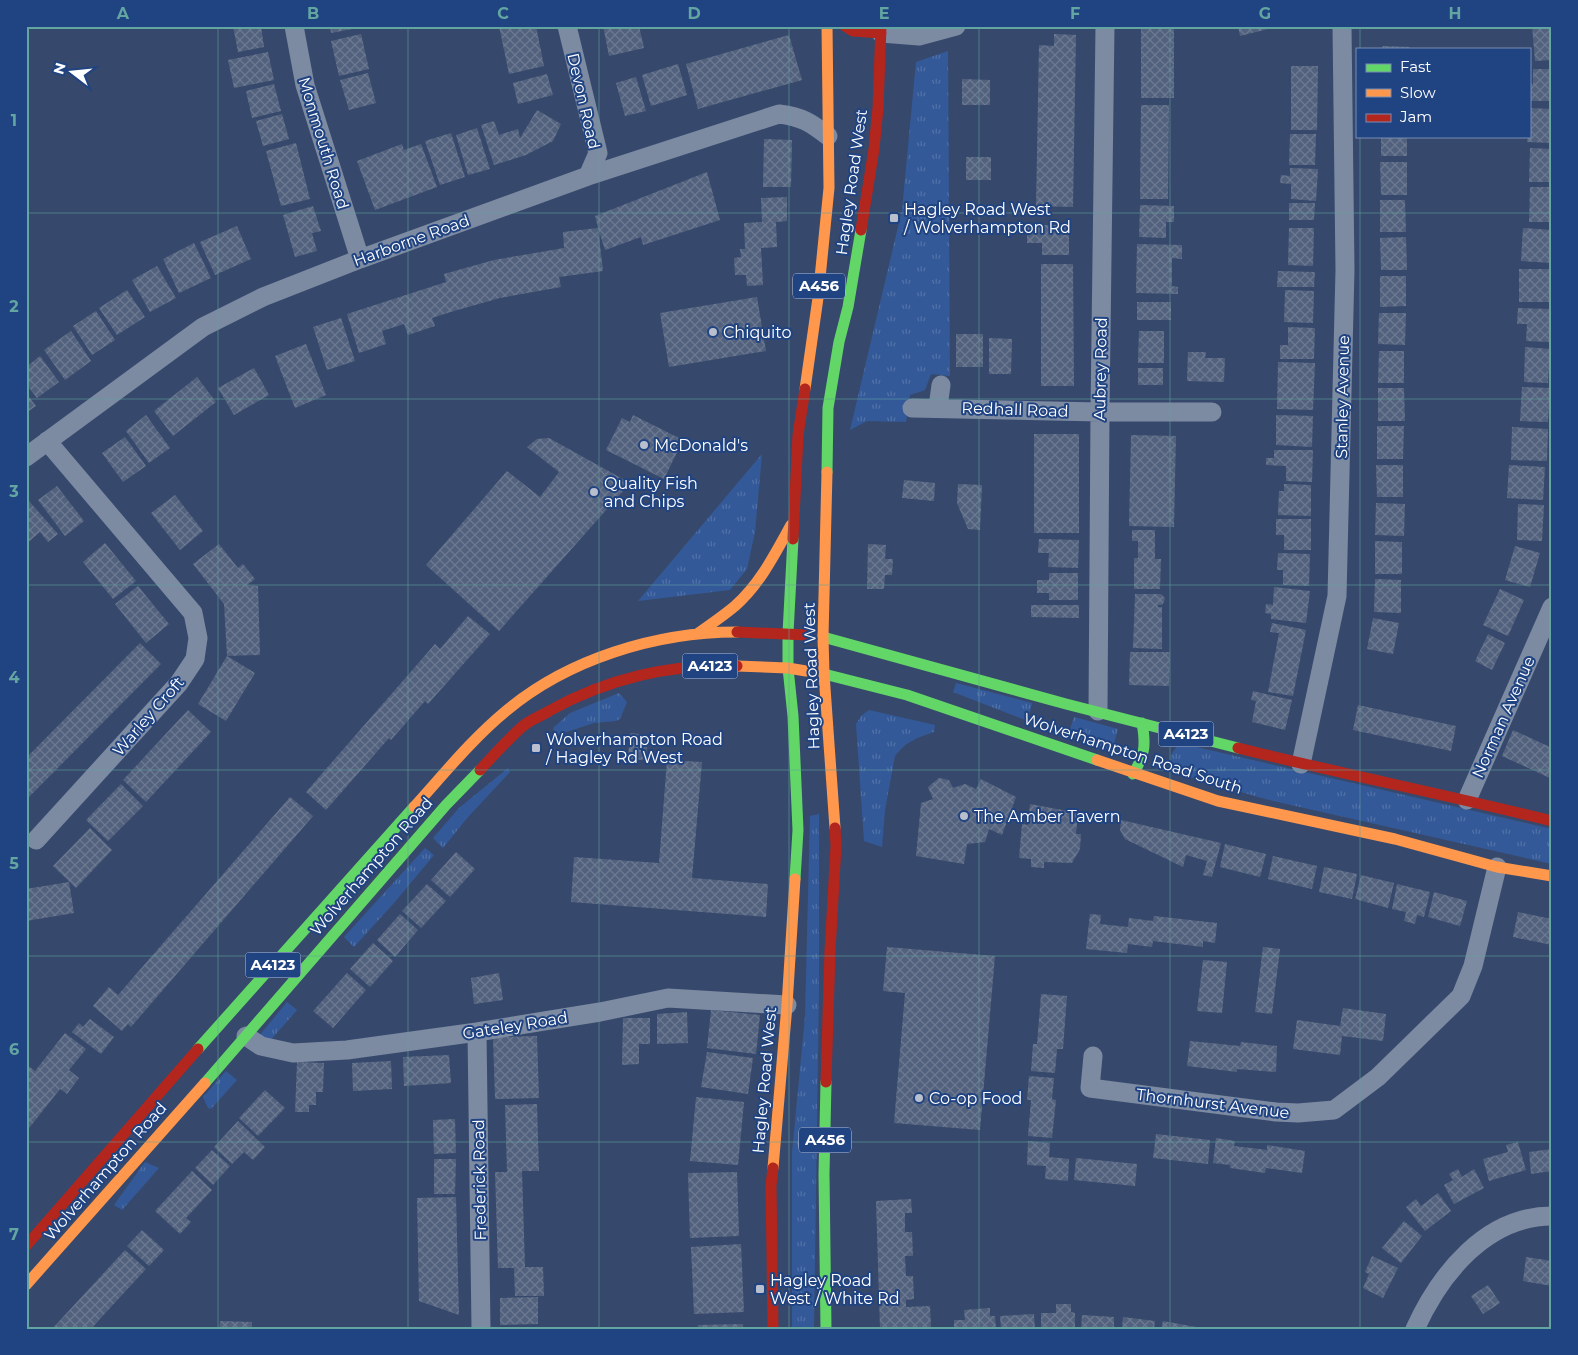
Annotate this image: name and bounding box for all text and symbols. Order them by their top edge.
text: A [116,4,130,23]
text: B [307,4,319,23]
text: C [497,4,509,23]
text: D [687,4,701,23]
text: E [879,4,889,23]
text: F [1070,4,1080,23]
text: G [1259,4,1271,23]
text: H [1449,4,1461,23]
north arrow [48,48,98,98]
legend [1356,48,1530,138]
street label: Devon Road [563,51,604,151]
text: Fast [1400,57,1431,76]
text: N [49,60,70,76]
street label: Monmouth Road [294,75,353,212]
text: Slow [1400,83,1436,102]
street label: Hagley Road West [832,107,871,256]
text: Jam [1399,107,1432,126]
text: 1 [11,111,17,130]
place label: Hagley Road West / Wolverhampton Rd [903,200,1071,237]
street label: Harborne Road [350,211,472,270]
marker: Hagley Road West / Wolverhampton Rd [888,212,900,224]
road number: A456 [793,274,845,298]
text: 2 [9,297,19,316]
street label: Aubrey Road [1090,317,1111,421]
place label: Chiquito [723,323,791,342]
marker: Chiquito [707,326,719,338]
street label: Stanley Avenue [1332,335,1353,459]
street label: Redhall Road [961,398,1069,421]
place label: McDonald's [654,436,748,455]
marker: McDonald's [638,439,650,451]
place label: Quality Fish and Chips [604,474,698,511]
text: 3 [8,482,19,501]
marker: Quality Fish and Chips [588,486,600,498]
street label: Hagley Road West [799,602,824,750]
street label: Norman Avenue [1468,653,1539,781]
road number: A4123 [682,654,738,678]
text: 4 [8,668,20,687]
street label: Warley Croft [109,672,188,760]
street label: Wolverhampton Road South [1021,709,1245,798]
road number: A4123 [1158,722,1214,746]
place label: Wolverhampton Road / Hagley Rd West [545,730,723,767]
marker: Wolverhampton Road / Hagley Rd West [530,742,542,754]
street label: Wolverhampton Road [306,793,437,939]
place label: The Amber Tavern [974,807,1121,826]
marker: The Amber Tavern [958,810,970,822]
text: 5 [9,854,19,873]
road number: A4123 [246,952,300,978]
street label: Hagley Road West [749,1005,780,1154]
street label: Gateley Road [461,1008,569,1043]
text: 6 [9,1040,19,1059]
street label: Thornhurst Avenue [1135,1085,1291,1122]
place label: Co-op Food [929,1089,1022,1108]
marker: Co-op Food [913,1092,925,1104]
street label: Wolverhampton Road [40,1098,171,1244]
street label: Frederick Road [469,1119,490,1241]
road number: A456 [799,1128,851,1152]
text: 7 [9,1225,19,1244]
place label: Hagley Road West / White Rd [770,1271,900,1308]
marker: Hagley Road West / White Rd [754,1283,766,1295]

